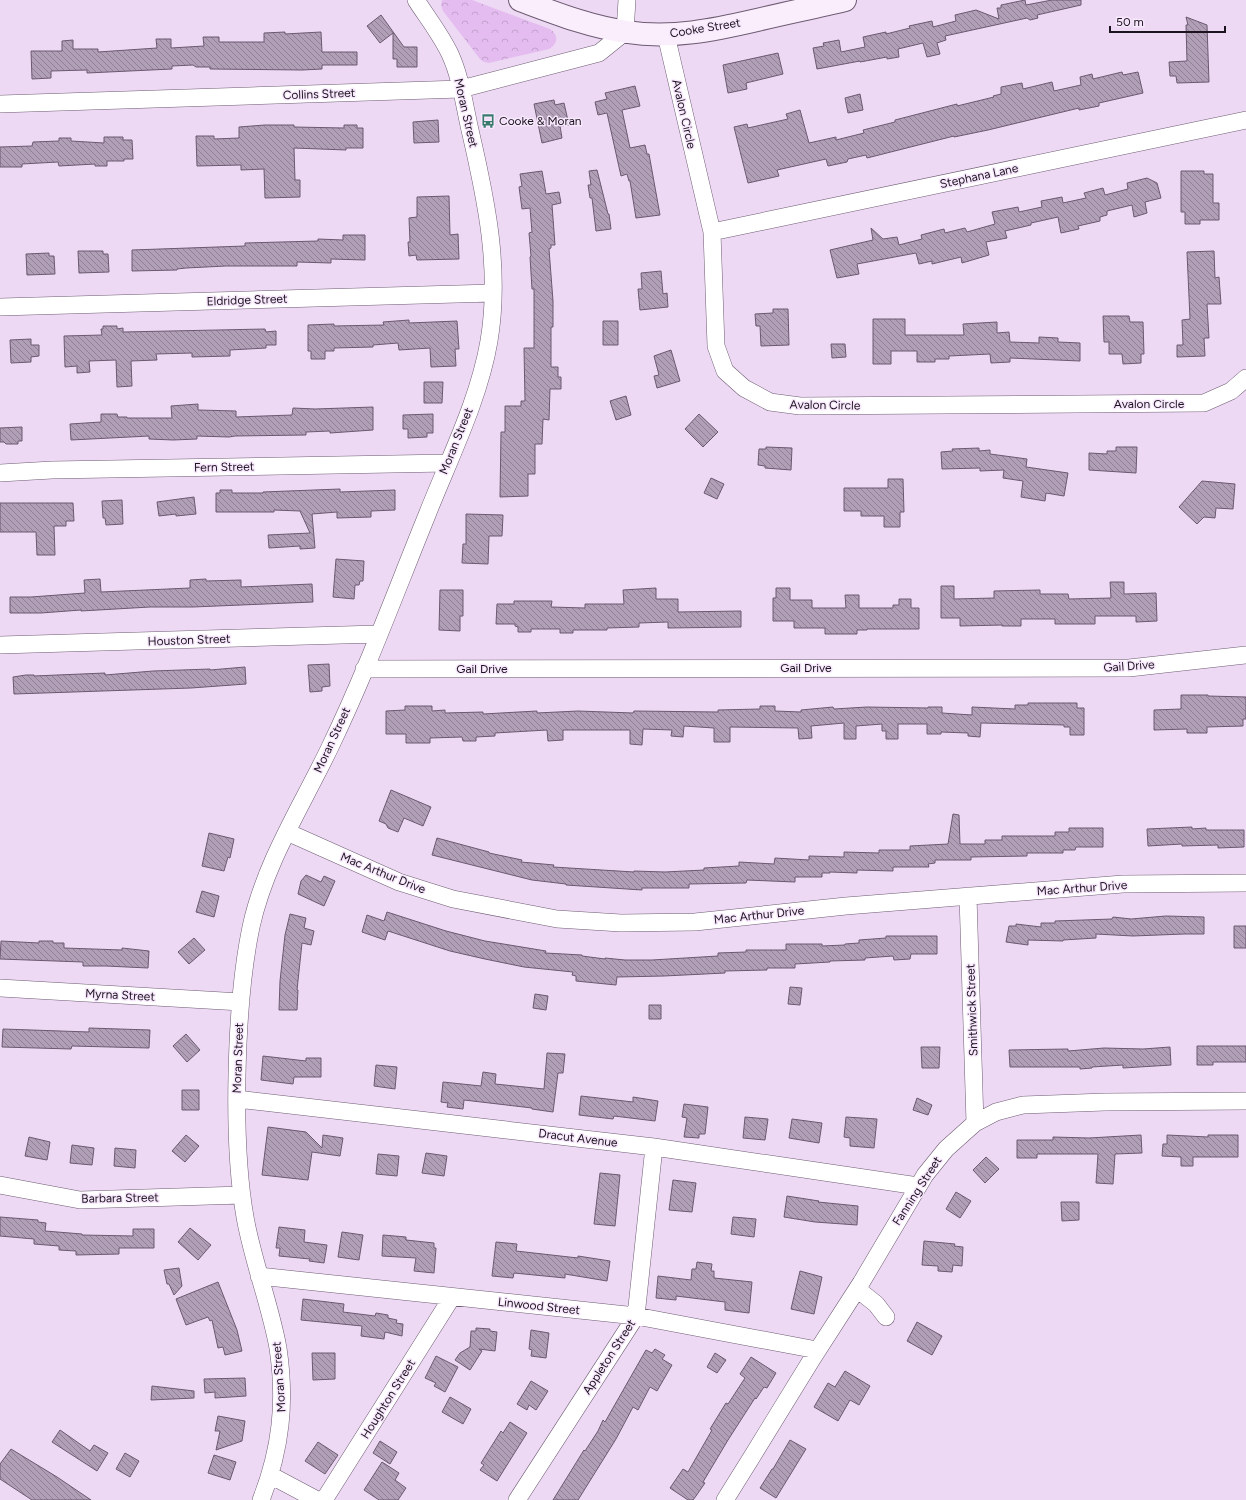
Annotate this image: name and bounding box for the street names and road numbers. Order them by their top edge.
street label: Cooke Street [669,15,742,40]
street label: Moran Street [451,77,481,149]
street label: Avalon Circle [669,78,699,150]
street label: Collins Street [283,86,356,102]
street label: Stephana Lane [939,161,1020,191]
street label: Eldridge Street [206,292,288,308]
street label: Avalon Circle [790,397,861,413]
street label: Avalon Circle [1114,397,1185,411]
street label: Moran Street [436,405,476,476]
street label: Fern Street [194,459,255,475]
street label: Houston Street [147,632,231,648]
street label: Gail Drive [1103,657,1156,675]
street label: Gail Drive [780,661,832,675]
street label: Gail Drive [456,662,508,676]
street label: Moran Street [311,705,353,775]
street label: Mac Arthur Drive [338,850,428,897]
street label: Mac Arthur Drive [1036,878,1128,898]
street label: Mac Arthur Drive [713,903,805,927]
street label: Smithwick Street [963,963,981,1057]
street label: Myrna Street [85,986,156,1004]
street label: Moran Street [230,1022,246,1094]
street label: Dracut Avenue [538,1126,619,1150]
street label: Fanning Street [890,1154,945,1228]
street label: Barbara Street [81,1190,159,1206]
street label: Linwood Street [497,1295,581,1317]
street label: Appleton Street [580,1317,639,1397]
street label: Moran Street [270,1341,288,1413]
street label: Houghton Street [358,1356,418,1441]

